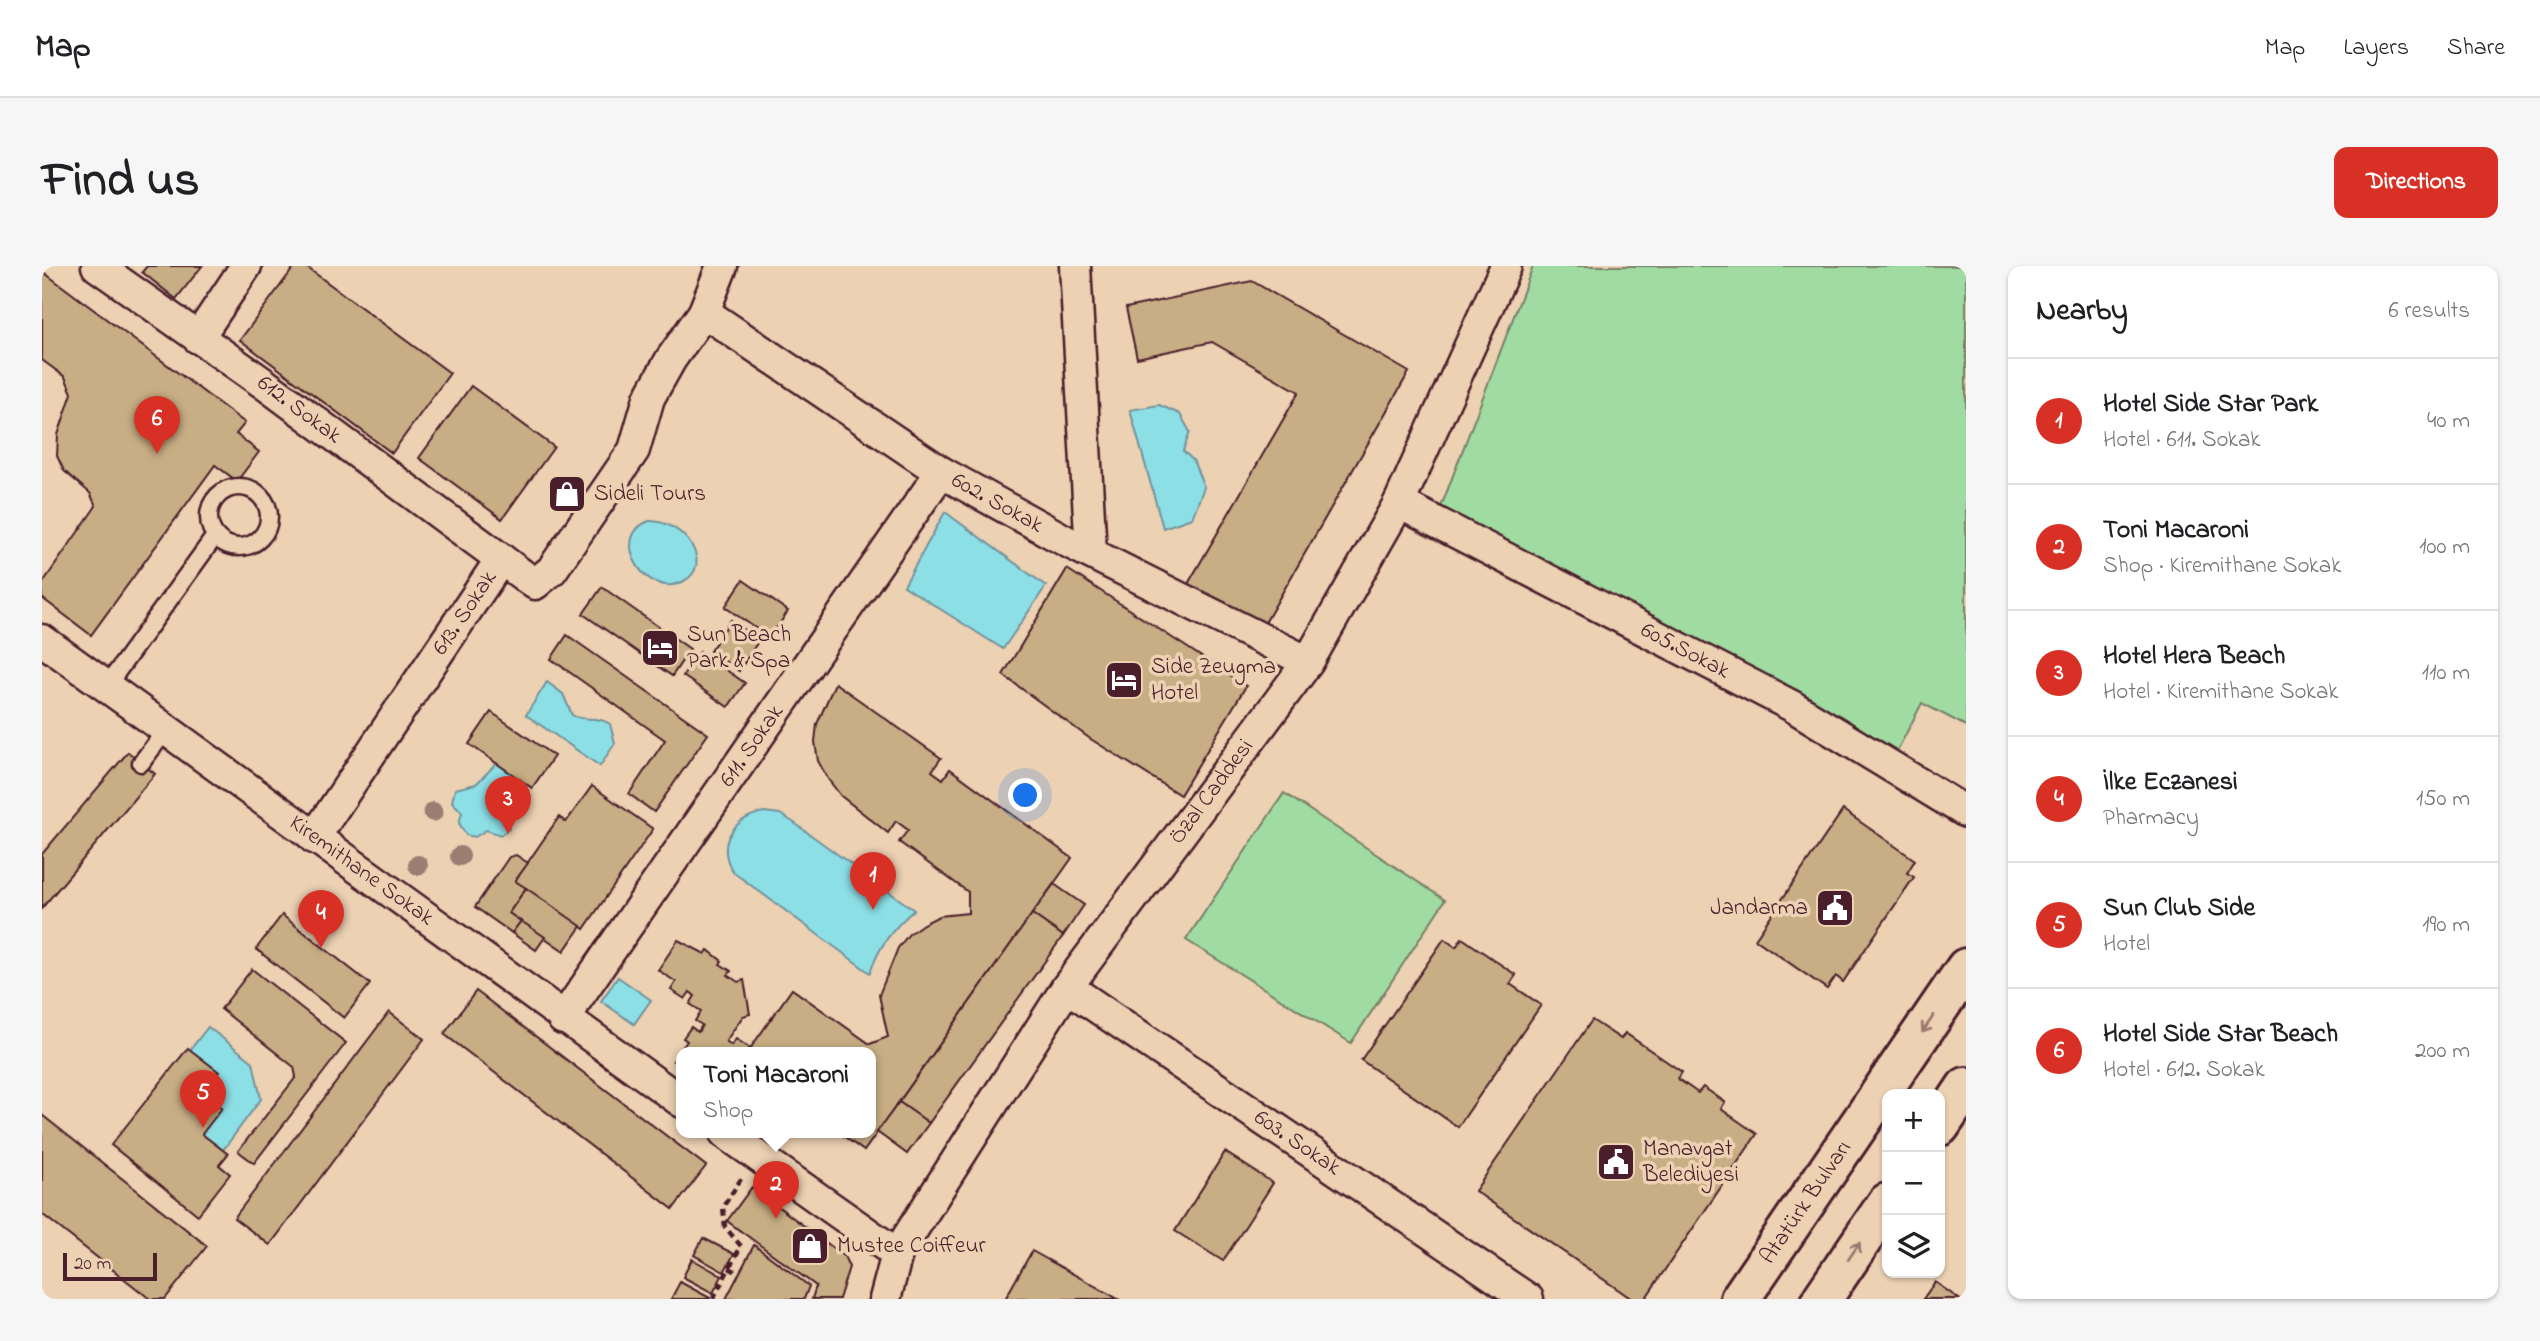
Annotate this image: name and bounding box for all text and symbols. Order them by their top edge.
text: Map [35,24,91,72]
text: Map [2265,31,2305,66]
text: Layers [2343,31,2409,66]
text: Share [2447,31,2505,66]
text: Find us [42,146,199,218]
button: Directions [2334,147,2498,218]
text: Nearby [2036,290,2128,334]
text: 6 results [2389,295,2470,328]
street label: 612. Sokak [250,367,349,453]
text: Hotel Side Star Park [2103,386,2318,424]
pin: 6 [134,396,180,454]
text: 1 [2055,405,2063,438]
text: 40 m [2427,405,2470,438]
text: Hotel · 611. Sokak [2103,424,2260,457]
street label: 602. Sokak [945,464,1050,542]
shop icon: Sideli Tours [546,473,588,515]
place label: Sideli Tours [594,478,706,511]
text: Toni Macaroni [2103,512,2249,550]
text: 2 [2053,531,2065,564]
text: 100 m [2419,531,2470,564]
text: Shop · Kiremithane Sokak [2103,550,2341,583]
street label: 613. Sokak [424,563,506,662]
street label: 605.Sokak [1635,614,1736,688]
place label: Sun Beach Park & Spa [687,619,791,678]
hotel icon: Sun Beach Park & Spa [639,627,681,669]
text: Hotel Hera Beach [2103,638,2285,676]
place label: Side Zeugma Hotel [1151,651,1276,710]
text: 3 [2054,657,2064,690]
text: 110 m [2422,657,2470,690]
hotel icon: Side Zeugma Hotel [1103,659,1145,701]
text: Hotel · Kiremithane Sokak [2103,676,2338,709]
street label: 611. Sokak [711,697,793,794]
street label: Özal Caddesi [1162,732,1262,851]
text: İlke Eczanesi [2103,764,2238,802]
pin: 3 [485,776,531,834]
your location [1008,778,1042,812]
text: 4 [2054,783,2064,816]
text: 150 m [2416,783,2470,816]
text: Pharmacy [2103,802,2199,835]
street label: Kiremithane Sokak [282,807,442,935]
pin: 1 [850,852,896,910]
public building icon: Jandarma [1814,887,1856,929]
pin: 4 [298,890,344,948]
text: Sun Club Side [2103,890,2255,928]
place label: Jandarma [1710,892,1808,925]
text: 5 [2052,909,2066,942]
text: 190 m [2422,909,2470,942]
text: Hotel [2103,928,2150,961]
one-way arrow [1920,1014,1935,1033]
text: Hotel Side Star Beach [2103,1016,2338,1054]
text: 6 [2054,1035,2064,1068]
text: 200 m [2415,1035,2470,1068]
popup [676,1047,876,1138]
text: Hotel · 612. Sokak [2103,1054,2265,1087]
text: Toni Macaroni [703,1057,849,1095]
pin: 5 [180,1070,226,1128]
map controls [1882,1089,1945,1278]
button: + [1882,1089,1945,1152]
text: Shop [703,1095,753,1128]
street label: 603. Sokak [1247,1102,1348,1185]
place label: Manavgat Belediyesi [1642,1133,1739,1194]
street label: Atatürk Bulvarı [1752,1134,1860,1271]
public building icon: Manavgat Belediyesi [1595,1141,1637,1183]
button: − [1882,1152,1945,1215]
pin: 2 [753,1161,799,1219]
button: layers [1882,1215,1945,1278]
shop icon: Mustee Coiffeur [789,1225,831,1267]
place label: Mustee Coiffeur [837,1230,986,1263]
one-way arrow [1847,1242,1862,1261]
scale bar [63,1250,158,1282]
text: 20 m [74,1251,111,1278]

